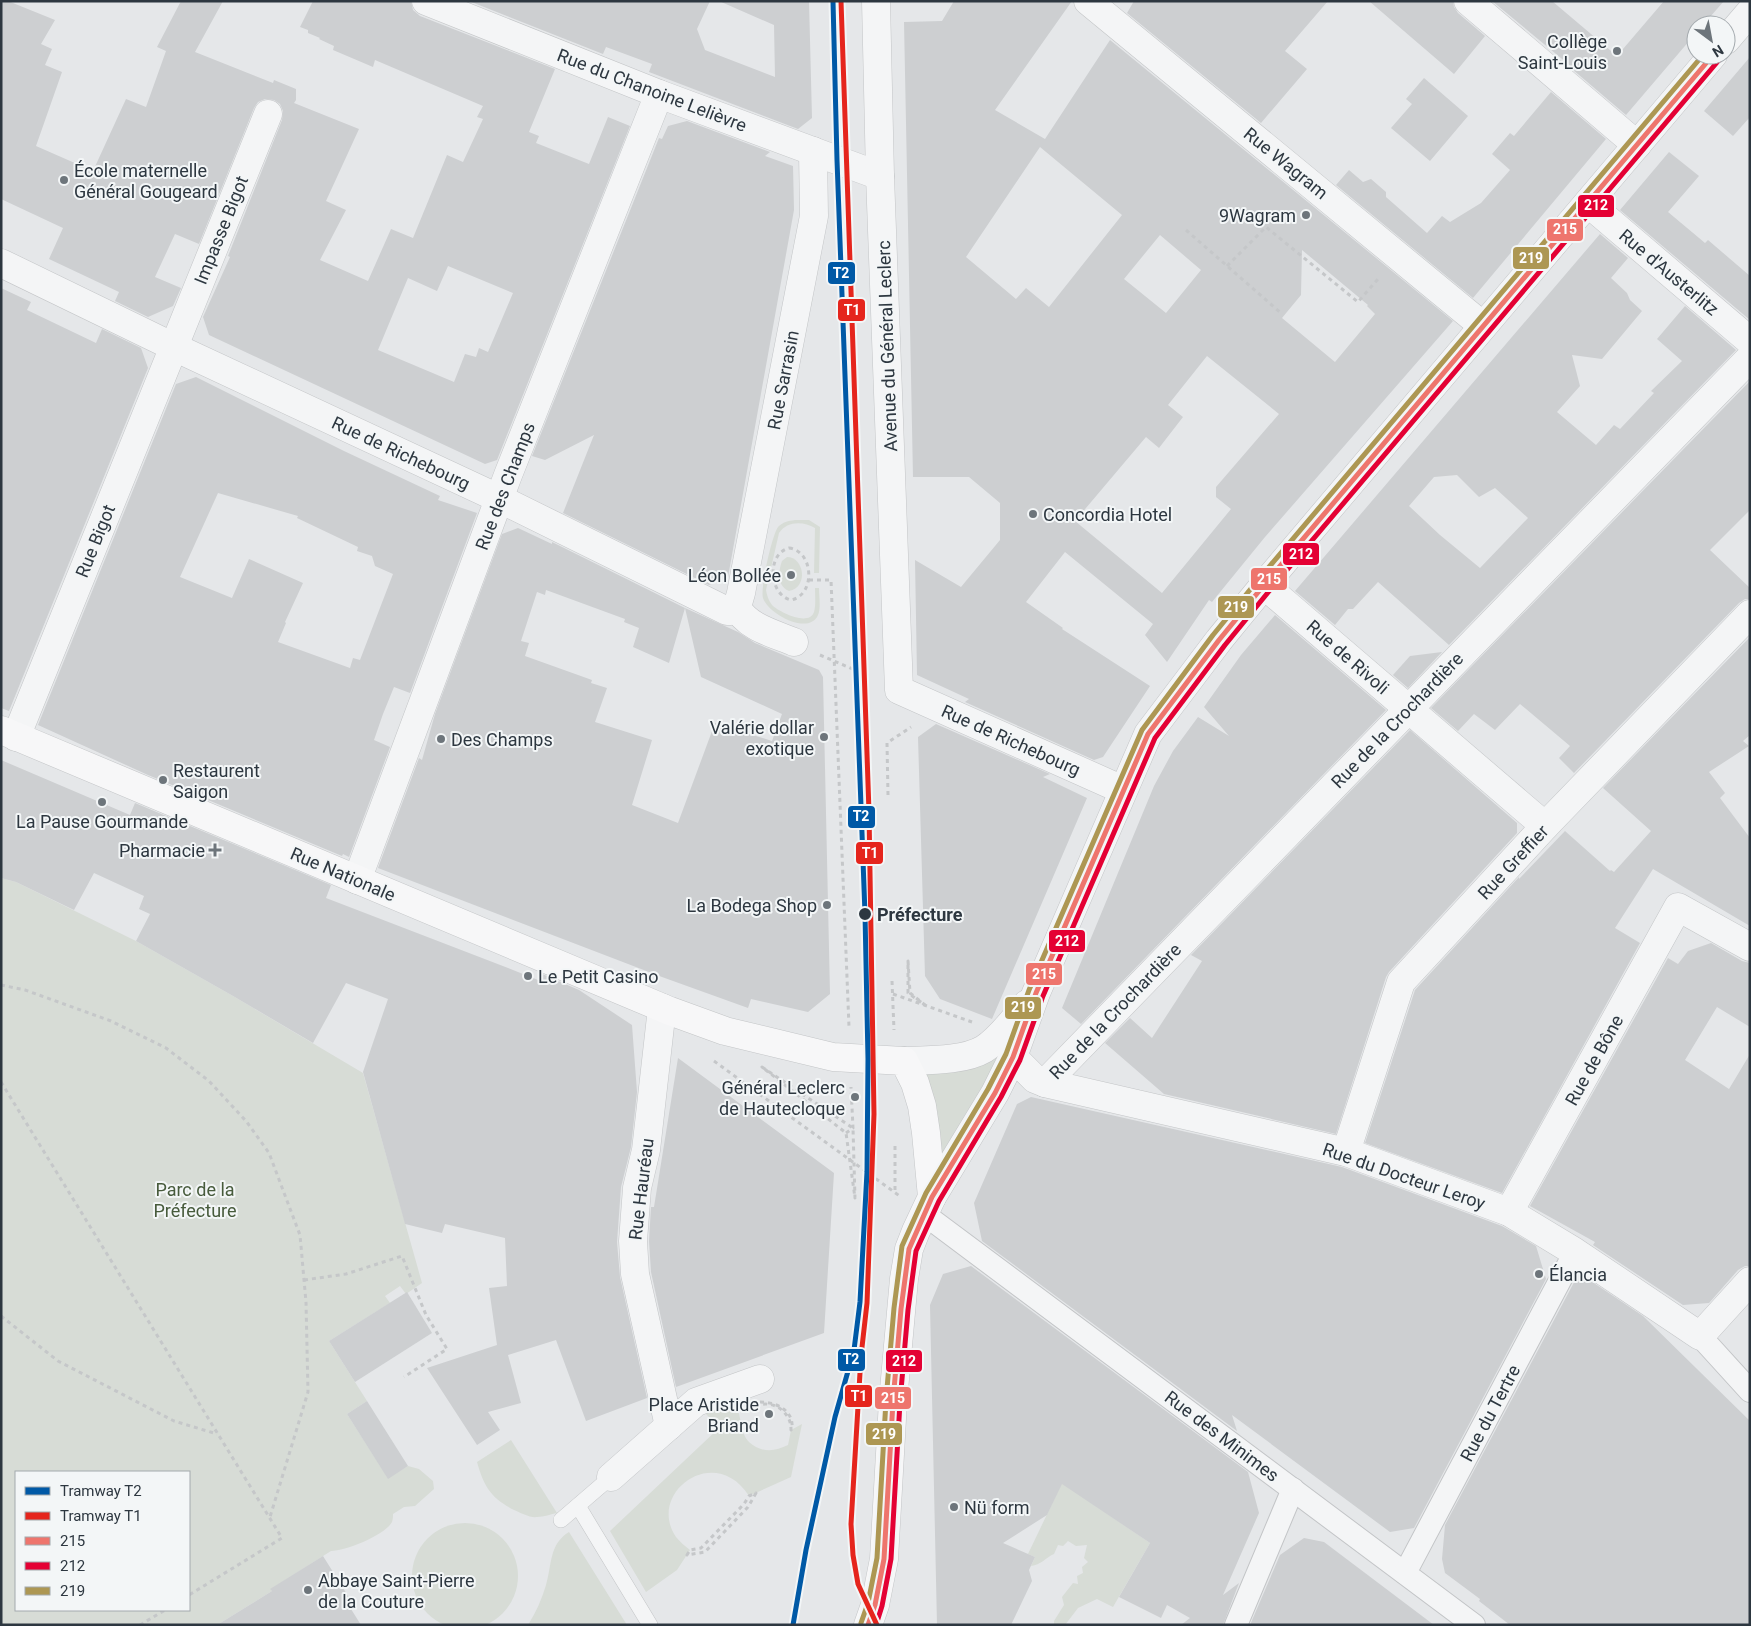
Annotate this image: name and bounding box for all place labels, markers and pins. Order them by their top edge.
place label: Collège Saint-Louis [1518,31,1607,73]
marker: Collège Saint-Louis [1611,45,1623,57]
place label: École maternelle Général Gougeard [74,160,218,202]
marker: École maternelle Général Gougeard [58,174,70,186]
place label: 9Wagram [1219,205,1296,226]
marker: 9Wagram [1300,209,1312,221]
place label: Concordia Hotel [1043,504,1172,525]
marker: Concordia Hotel [1027,508,1039,520]
place label: Léon Bollée [688,565,781,586]
marker: Léon Bollée [785,569,797,581]
place label: Valérie dollar exotique [710,717,814,759]
place label: Des Champs [451,729,553,750]
marker: Valérie dollar exotique [818,731,830,743]
marker: Des Champs [435,733,447,745]
place label: Restaurent Saigon [173,760,260,802]
marker: Restaurent Saigon [157,774,169,786]
marker: La Pause Gourmande [96,796,108,808]
place label: La Pause Gourmande [16,811,188,832]
place label: Pharmacie [119,840,205,861]
marker: Pharmacie [209,844,221,856]
place label: La Bodega Shop [687,895,817,916]
marker: La Bodega Shop [821,899,833,911]
place label: Préfecture [877,904,963,925]
marker: Préfecture [857,906,873,922]
place label: Le Petit Casino [538,966,659,987]
marker: Le Petit Casino [522,970,534,982]
place label: Général Leclerc de Hautecloque [719,1077,845,1119]
marker: Général Leclerc de Hautecloque [849,1091,861,1103]
place label: Élancia [1549,1264,1607,1285]
marker: Élancia [1533,1268,1545,1280]
place label: Place Aristide Briand [649,1394,759,1436]
marker: Place Aristide Briand [763,1408,775,1420]
place label: Nü form [964,1497,1030,1518]
marker: Nü form [948,1501,960,1513]
place label: Abbaye Saint-Pierre de la Couture [318,1570,475,1612]
marker: Abbaye Saint-Pierre de la Couture [302,1584,314,1596]

